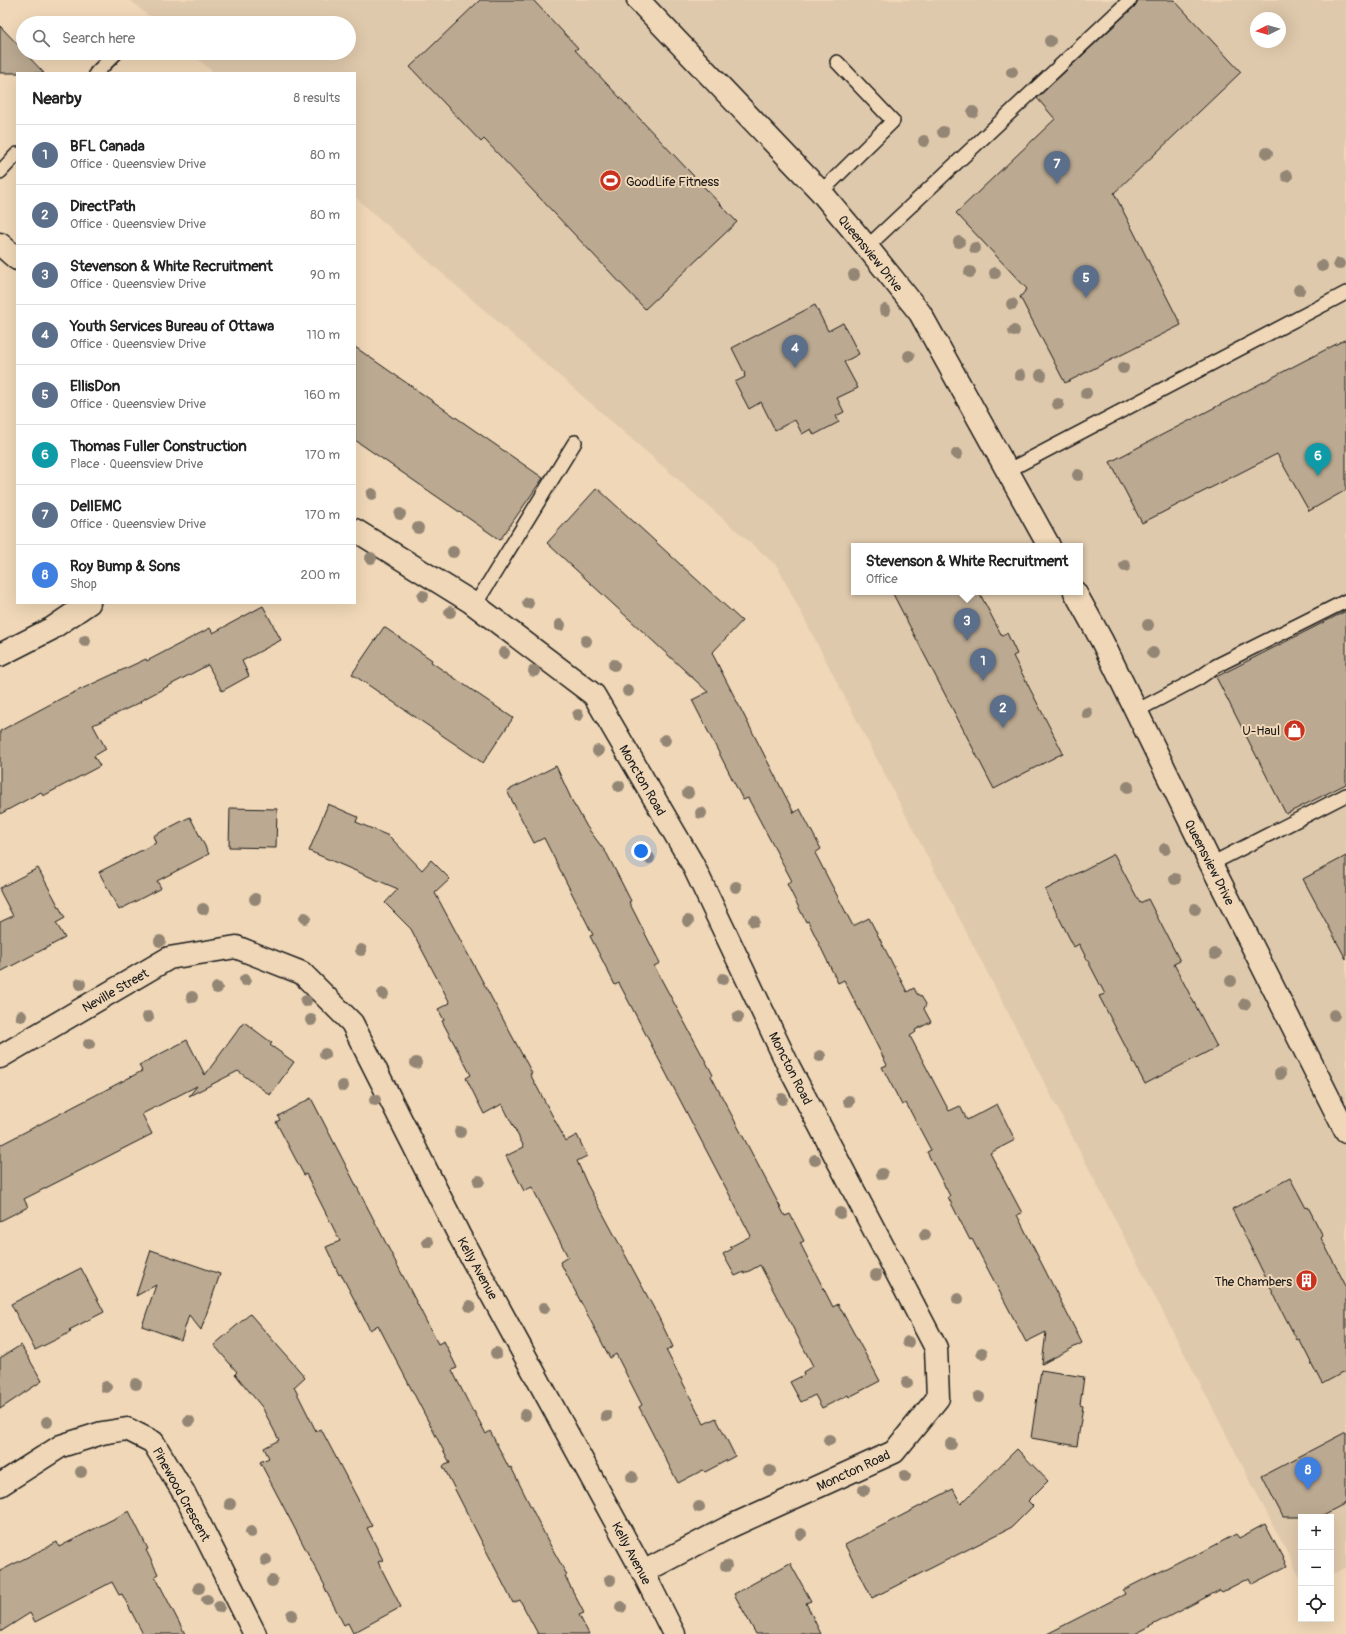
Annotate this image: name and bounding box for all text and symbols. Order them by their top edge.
north arrow [1250,12,1286,48]
search box [16,16,356,60]
icon: search [30,27,52,49]
text: Search here [62,29,135,48]
text: Nearby [32,88,81,109]
text: 8 results [294,90,340,106]
text: BFL Canada [70,137,145,156]
text: 1 [42,147,48,163]
text: 80 m [310,147,340,163]
pin: 7 [1044,151,1070,184]
text: Office · Queensview Drive [70,156,206,172]
sports icon: GoodLife Fitness [598,168,624,194]
place label: GoodLife Fitness [626,174,719,190]
text: DirectPath [70,197,135,216]
text: 2 [41,207,49,223]
text: 80 m [310,207,340,223]
street label: Queensview Drive [834,212,906,296]
text: Office · Queensview Drive [70,216,206,232]
text: Stevenson & White Recruitment [70,257,273,276]
pin: 5 [1073,265,1099,298]
text: 3 [41,267,49,283]
text: 90 m [310,267,340,283]
text: Office · Queensview Drive [70,276,206,292]
text: Youth Services Bureau of Ottawa [70,317,274,336]
text: 4 [41,327,49,343]
text: 110 m [307,327,340,343]
pin: 4 [782,335,808,368]
text: Office · Queensview Drive [70,336,206,352]
text: EllisDon [70,377,120,396]
text: 5 [41,387,49,403]
text: 160 m [304,387,340,403]
text: Office · Queensview Drive [70,396,206,412]
text: Thomas Fuller Construction [70,437,247,456]
pin: 6 [1305,443,1331,476]
text: 6 [41,447,49,463]
text: 170 m [305,447,340,463]
text: Place · Queensview Drive [70,456,203,472]
text: DellEMC [70,497,122,516]
text: 7 [42,507,48,523]
text: 170 m [305,507,340,523]
text: Office · Queensview Drive [70,516,206,532]
popup [851,543,1083,595]
text: Stevenson & White Recruitment [866,552,1068,571]
text: Roy Bump & Sons [70,557,180,576]
text: 8 [42,567,48,583]
text: 200 m [301,567,340,583]
text: Office [866,571,898,587]
text: Shop [70,576,97,592]
pin: 3 [954,608,980,641]
pin: 1 [970,648,996,681]
pin: 2 [990,695,1016,728]
shop icon: U-Haul [1282,717,1308,743]
place label: U-Haul [1242,723,1280,739]
street label: Moncton Road [615,742,669,819]
street label: Queensview Drive [1181,817,1238,908]
your location [631,841,651,861]
street label: Neville Street [79,965,152,1016]
street label: Moncton Road [765,1029,815,1107]
street label: Kelly Avenue [453,1235,501,1303]
building icon: The Chambers [1294,1268,1320,1294]
place label: The Chambers [1215,1274,1292,1290]
street label: Pinewood Crescent [149,1445,214,1545]
street label: Moncton Road [814,1447,893,1495]
pin: 8 [1295,1457,1321,1490]
map controls [1298,1514,1334,1622]
button: + [1298,1514,1334,1550]
street label: Kelly Avenue [608,1519,655,1588]
button: − [1298,1550,1334,1586]
button: locate [1298,1586,1334,1622]

